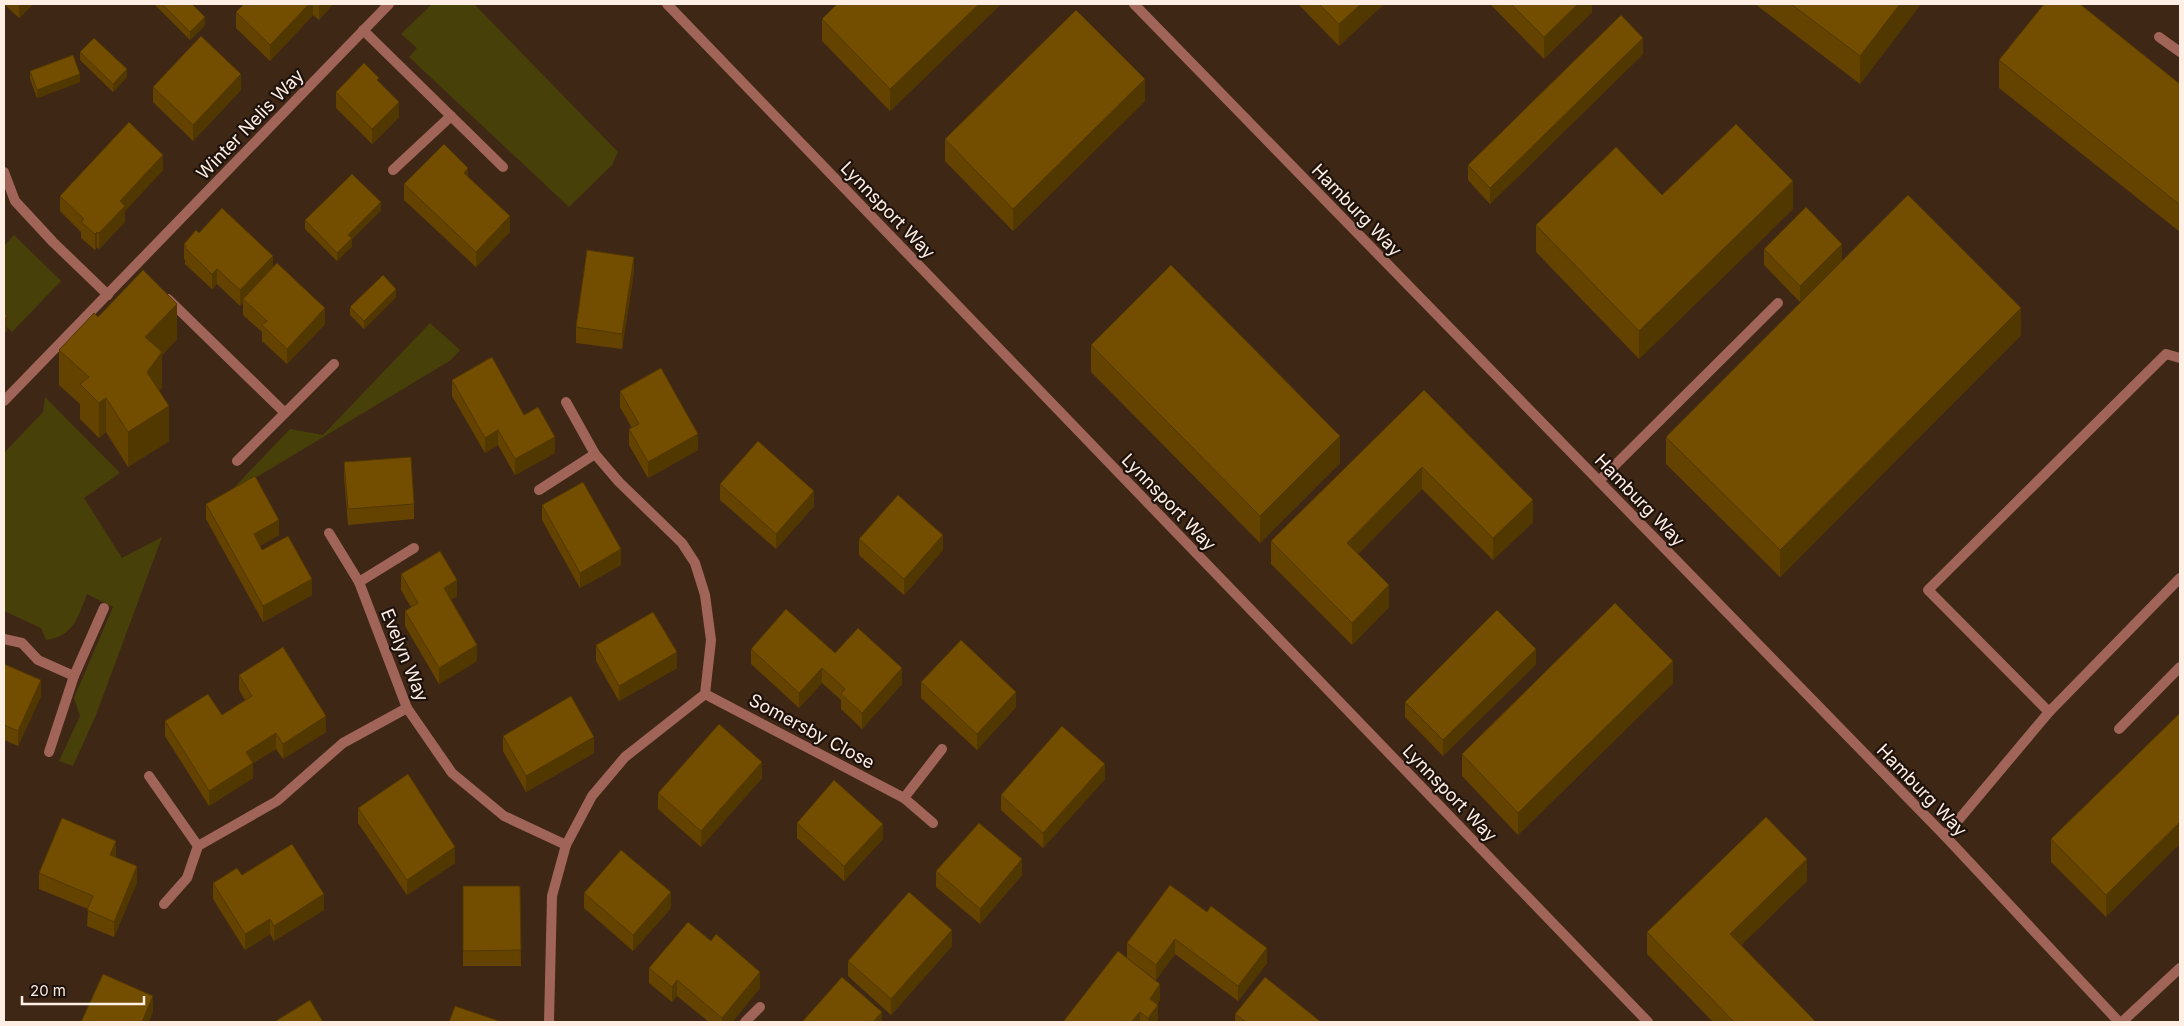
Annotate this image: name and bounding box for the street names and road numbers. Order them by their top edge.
street label: Winter Nelis Way [192,65,308,183]
street label: Lynnsport Way [837,157,939,263]
street label: Hamburg Way [1308,159,1406,261]
street label: Lynnsport Way [1118,449,1220,555]
street label: Hamburg Way [1591,449,1689,551]
street label: Evelyn Way [377,606,433,704]
street label: Somersby Close [746,689,878,773]
street label: Hamburg Way [1873,739,1971,841]
street label: Lynnsport Way [1399,740,1501,846]

